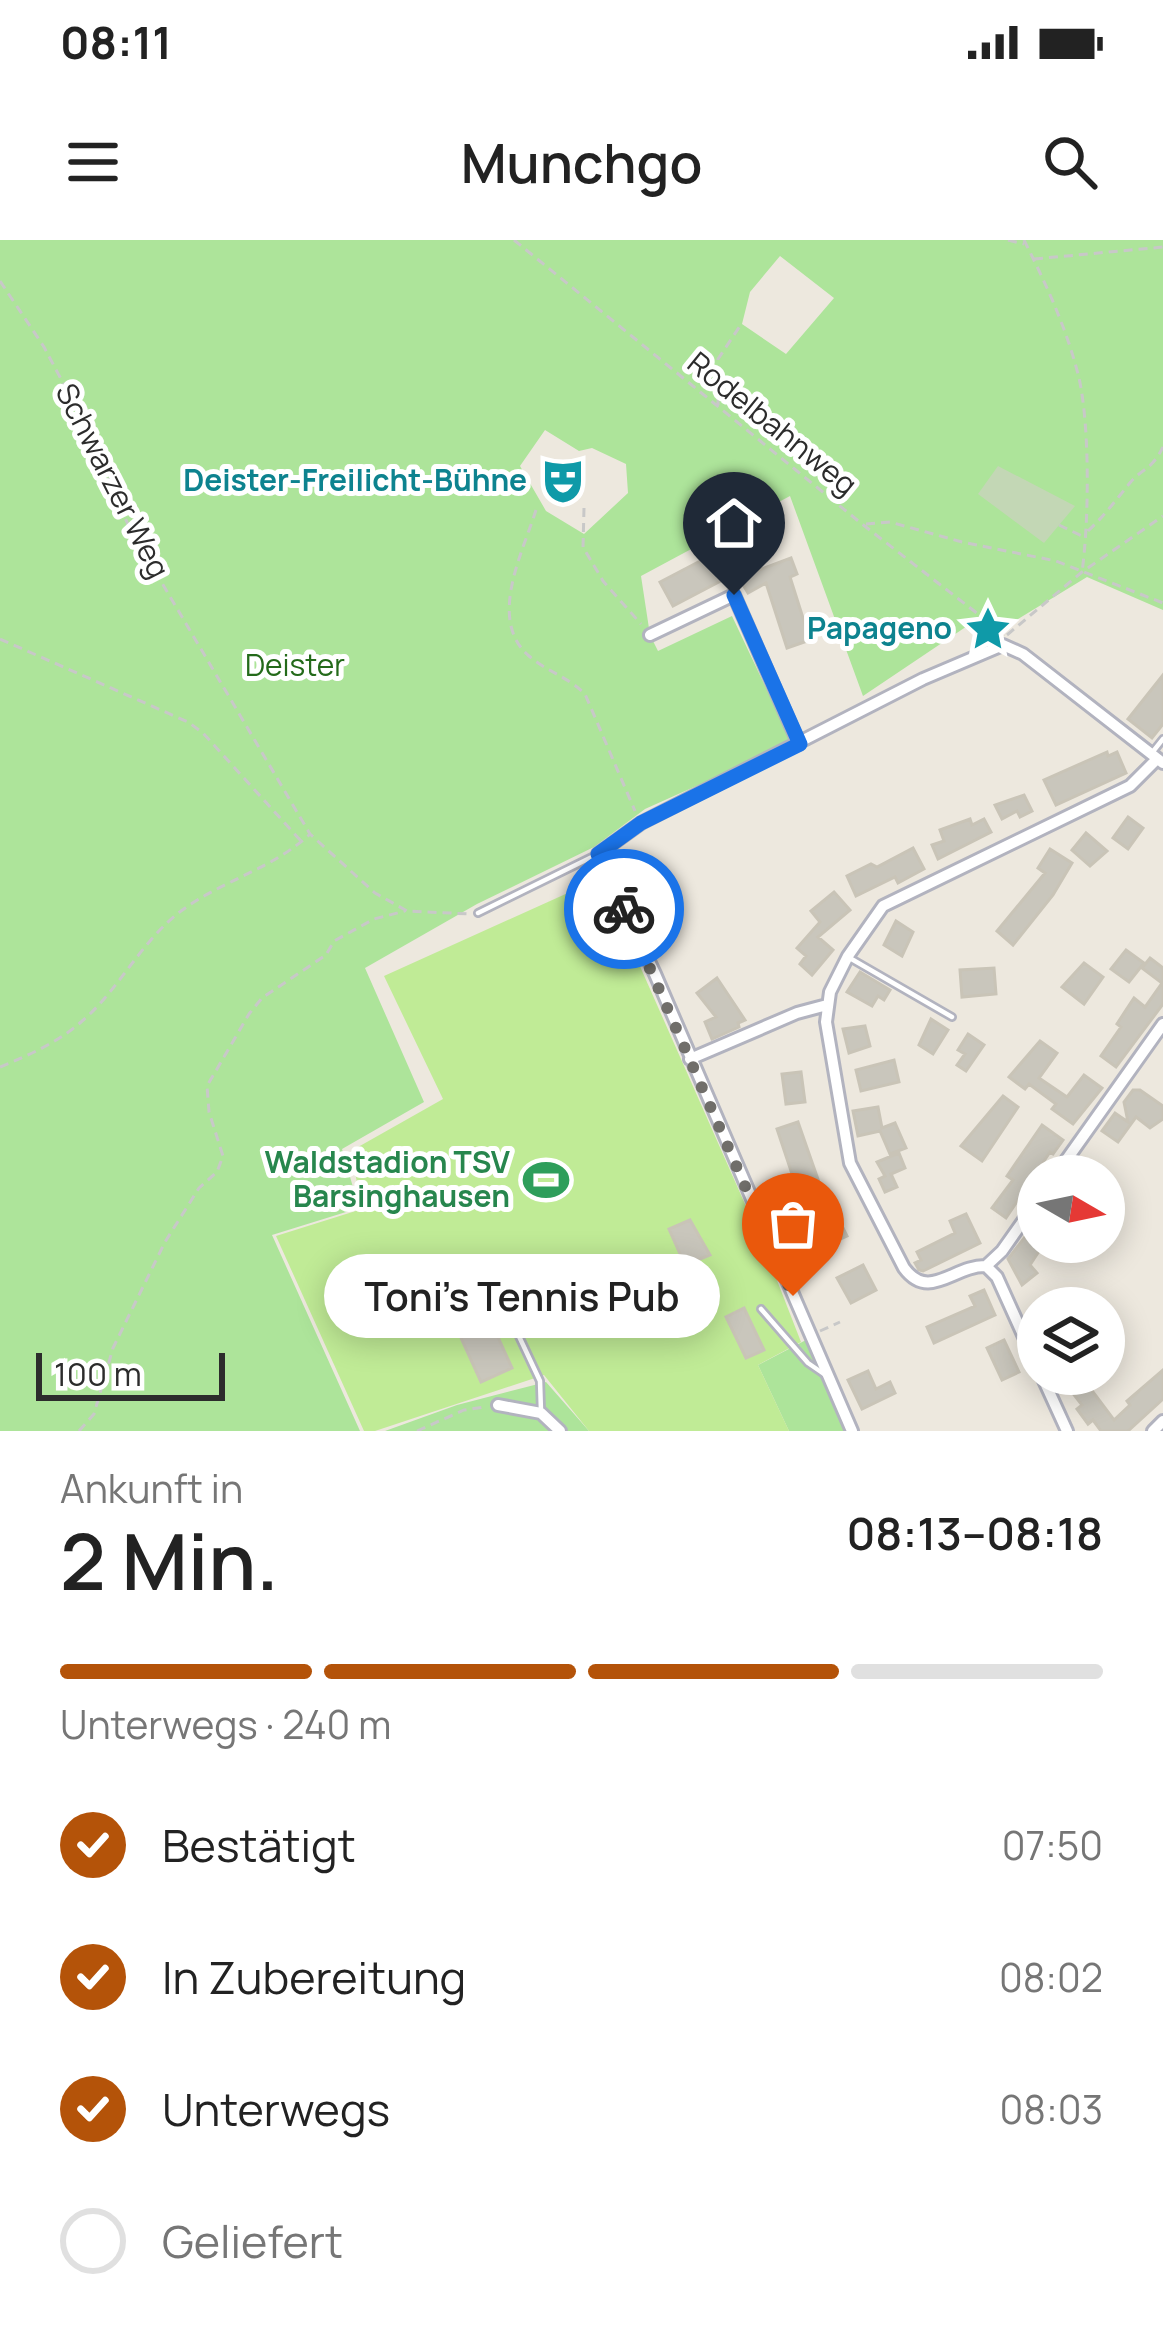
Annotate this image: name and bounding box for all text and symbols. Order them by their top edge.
text: 08:11 [60,11,172,73]
text: Munchgo [461,125,702,199]
icon: menu [60,129,126,195]
icon: search [1037,129,1103,195]
street label: Rodelbahnweg [680,342,866,504]
street label: Schwarzer Weg [47,376,180,585]
theatre icon: Deister-Freilicht-Bühne [538,456,588,506]
place label: Deister-Freilicht-Bühne [183,459,527,500]
pin [683,472,785,595]
icon: home [701,490,767,556]
place icon: Papageno [963,604,1013,654]
place label: Papageno [807,607,952,648]
park label: Deister [245,644,345,685]
courier [564,849,684,969]
icon: bike [591,876,657,942]
place label: Waldstadion TSV Barsinghausen [265,1141,511,1216]
sports icon: Waldstadion TSV Barsinghausen [521,1155,571,1205]
north arrow [1017,1155,1125,1263]
map controls [1017,1155,1125,1395]
pin [742,1173,844,1296]
icon: bag [760,1191,826,1257]
callout: Toni's Tennis Pub [325,1254,721,1338]
text: Toni's Tennis Pub [365,1269,679,1323]
button: layers [1017,1287,1125,1395]
scale bar [36,1347,225,1400]
text: 100 m [54,1351,142,1396]
text: Ankunft in [60,1461,243,1515]
text: 08:13–08:18 [846,1502,1103,1564]
text: 2 Min. [60,1507,279,1613]
text: Unterwegs · 240 m [60,1697,391,1751]
icon: check [60,1812,126,1878]
text: Bestätigt [162,1814,356,1876]
text: 07:50 [1002,1818,1103,1872]
icon: check [60,1944,126,2010]
text: In Zubereitung [162,1946,466,2008]
text: 08:02 [999,1950,1103,2004]
icon: check [60,2076,126,2142]
text: Unterwegs [162,2078,390,2140]
text: 08:03 [1000,2082,1103,2136]
text: Geliefert [162,2210,343,2272]

